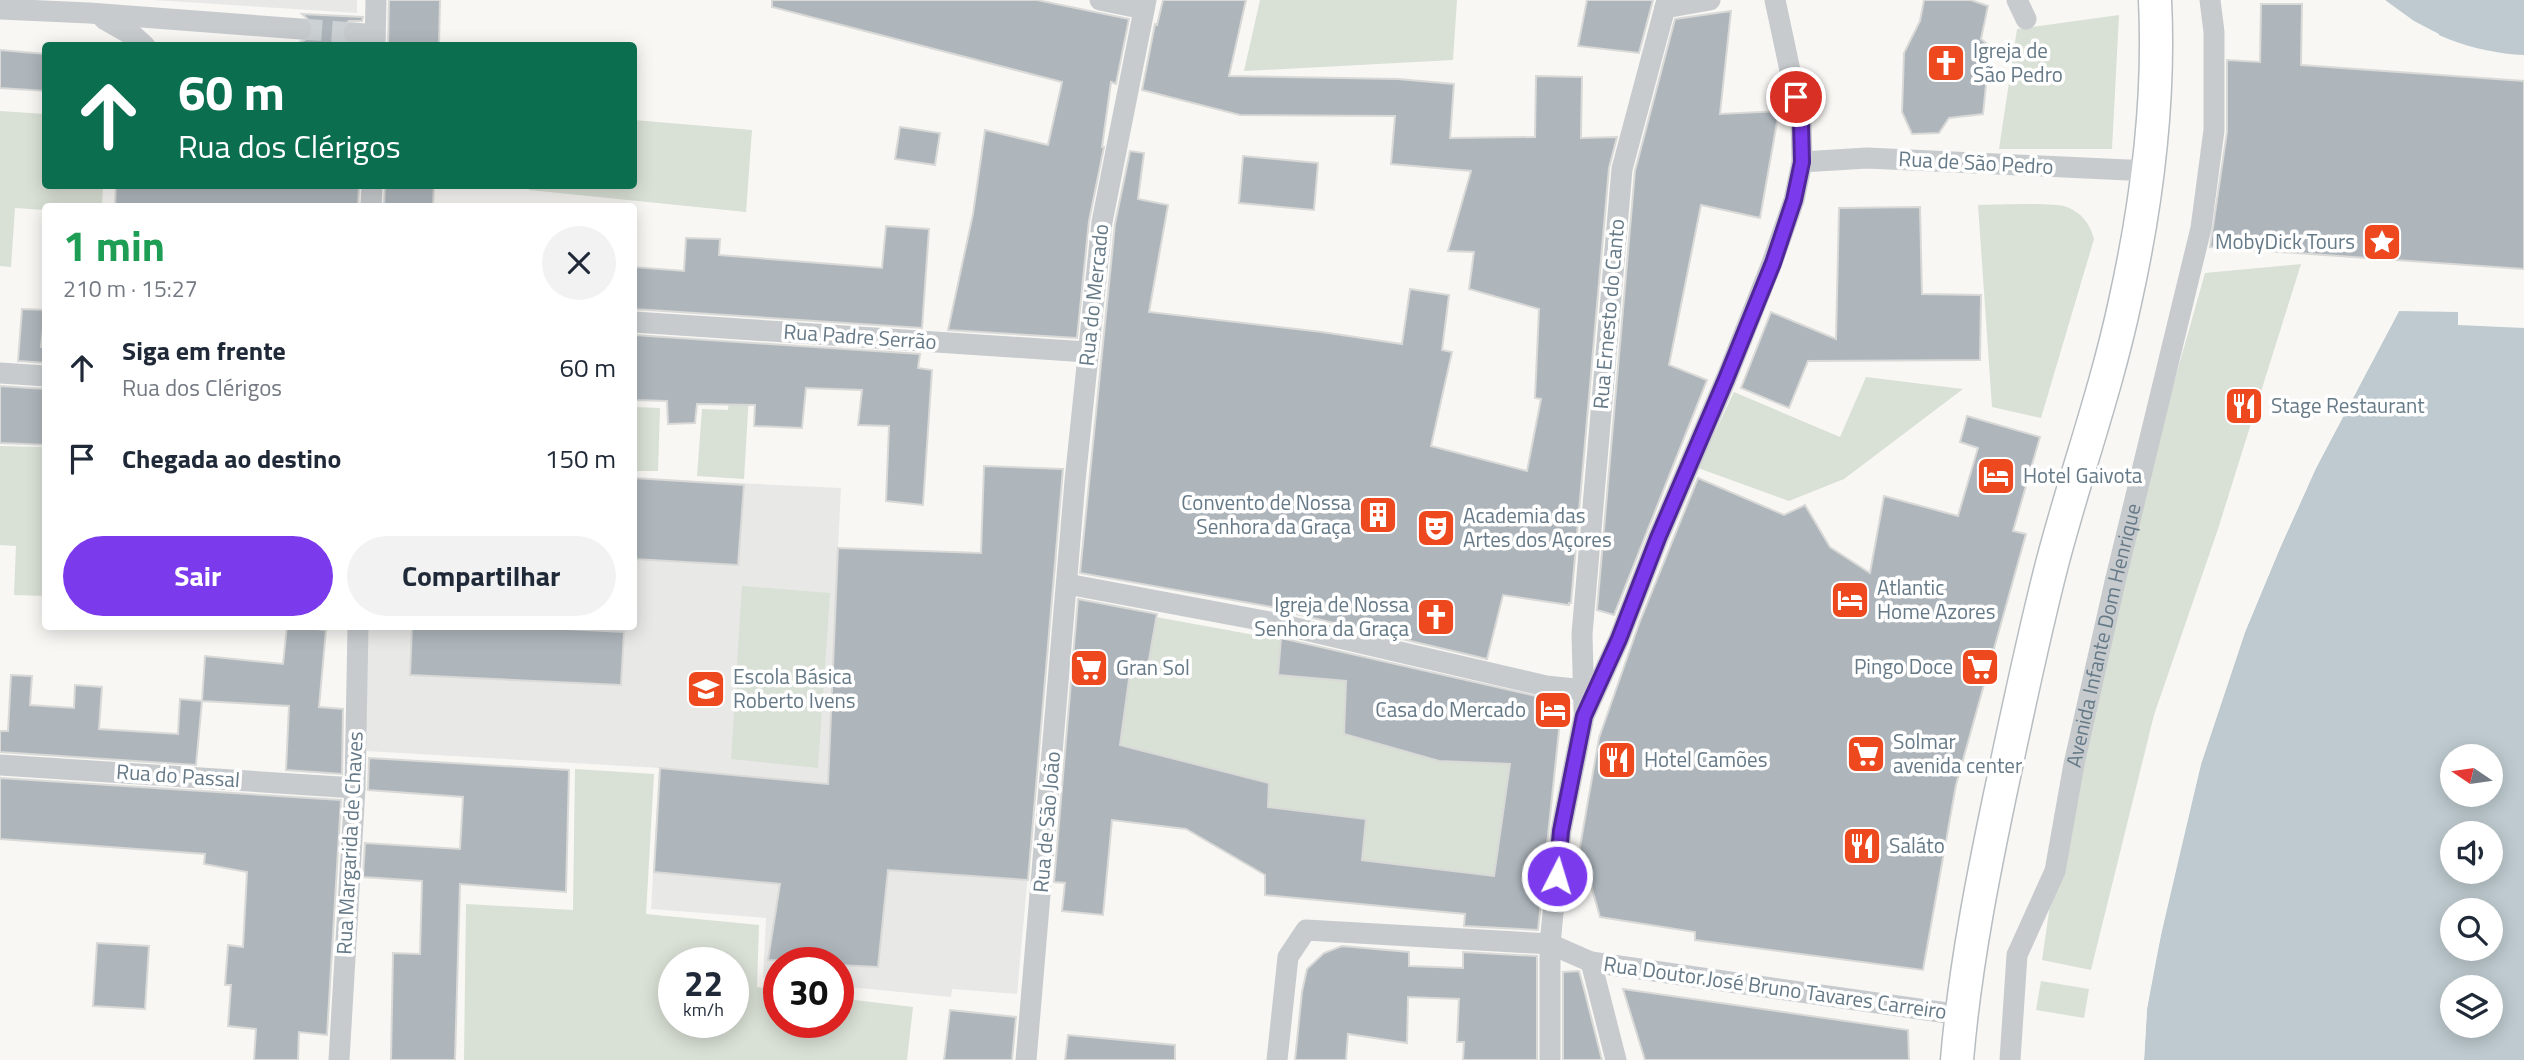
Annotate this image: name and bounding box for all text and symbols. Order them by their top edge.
place label: Igreja de São Pedro [1973,34,2063,90]
church icon: Igreja de São Pedro [1925,42,1967,84]
text: 60 m [178,54,285,129]
pin [1766,67,1826,127]
icon: ahead [63,70,154,161]
icon: arrive [1777,78,1815,116]
text: Rua dos Clérigos [178,122,401,170]
street label: Rua de São Pedro [1898,142,2054,182]
text: 1 min [63,213,165,277]
street label: Rua Ernesto do Canto [1584,217,1632,411]
place icon: MobyDick Tours [2361,221,2403,263]
street label: Rua do Mercado [1070,222,1116,368]
place label: MobyDick Tours [2215,225,2355,257]
button: close [542,226,616,300]
text: 210 m · 15:27 [63,271,198,306]
street label: Rua Padre Serrão [782,315,938,357]
text: Siga em frente [122,331,286,370]
text: 60 m [559,348,616,387]
icon: ahead [63,349,101,387]
text: Rua dos Clérigos [122,370,282,405]
restaurant icon: Stage Restaurant [2223,385,2265,427]
place label: Stage Restaurant [2271,389,2425,421]
text: Chegada ao destino [122,439,341,478]
text: 150 m [545,439,616,478]
icon: arrive [63,440,101,478]
hotel icon: Hotel Gaivota [1975,455,2017,497]
place label: Hotel Gaivota [2023,459,2143,491]
place label: Convento de Nossa Senhora da Graça [1181,486,1351,542]
building icon: Convento de Nossa Senhora da Graça [1357,494,1399,536]
place label: Academia das Artes dos Açores [1463,499,1612,555]
street label: Avenida Infante Dom Henrique [2057,500,2149,770]
theatre icon: Academia das Artes dos Açores [1415,507,1457,549]
button: Sair [63,536,333,616]
button: Compartilhar [347,536,616,616]
place label: Atlantic Home Azores [1877,571,1995,627]
hotel icon: Atlantic Home Azores [1829,579,1871,621]
place label: Igreja de Nossa Senhora da Graça [1254,588,1409,644]
church icon: Igreja de Nossa Senhora da Graça [1415,596,1457,638]
supermarket icon: Pingo Doce [1959,646,2001,688]
supermarket icon: Gran Sol [1068,647,1110,689]
place label: Pingo Doce [1854,650,1953,682]
place label: Gran Sol [1116,651,1190,683]
place label: Escola Básica Roberto Ivens [733,660,856,716]
school or university icon: Escola Básica Roberto Ivens [685,668,727,710]
hotel icon: Casa do Mercado [1532,689,1574,731]
place label: Casa do Mercado [1375,693,1526,725]
place label: Solmar avenida center [1893,725,2022,781]
street label: Rua Margarida de Chaves [327,730,371,955]
supermarket icon: Solmar avenida center [1845,733,1887,775]
restaurant icon: Hotel Camões [1596,739,1638,781]
place label: Hotel Camões [1644,743,1767,775]
north arrow [2440,744,2502,807]
map controls [2440,744,2503,1038]
street label: Rua de São João [1024,750,1068,894]
street label: Rua do Passal [115,755,241,795]
button: sound [2440,821,2503,884]
restaurant icon: Saláto [1841,825,1883,867]
place label: Saláto [1889,829,1945,861]
position arrow [1520,839,1594,913]
button: search [2440,898,2503,961]
speed limit sign: 30 [763,947,854,1038]
street label: Rua Doutor.José Bruno Tavares Carreiro [1602,947,1949,1027]
text: 22 [684,956,723,1010]
button: layers [2440,975,2503,1038]
text: km/h [683,996,724,1023]

